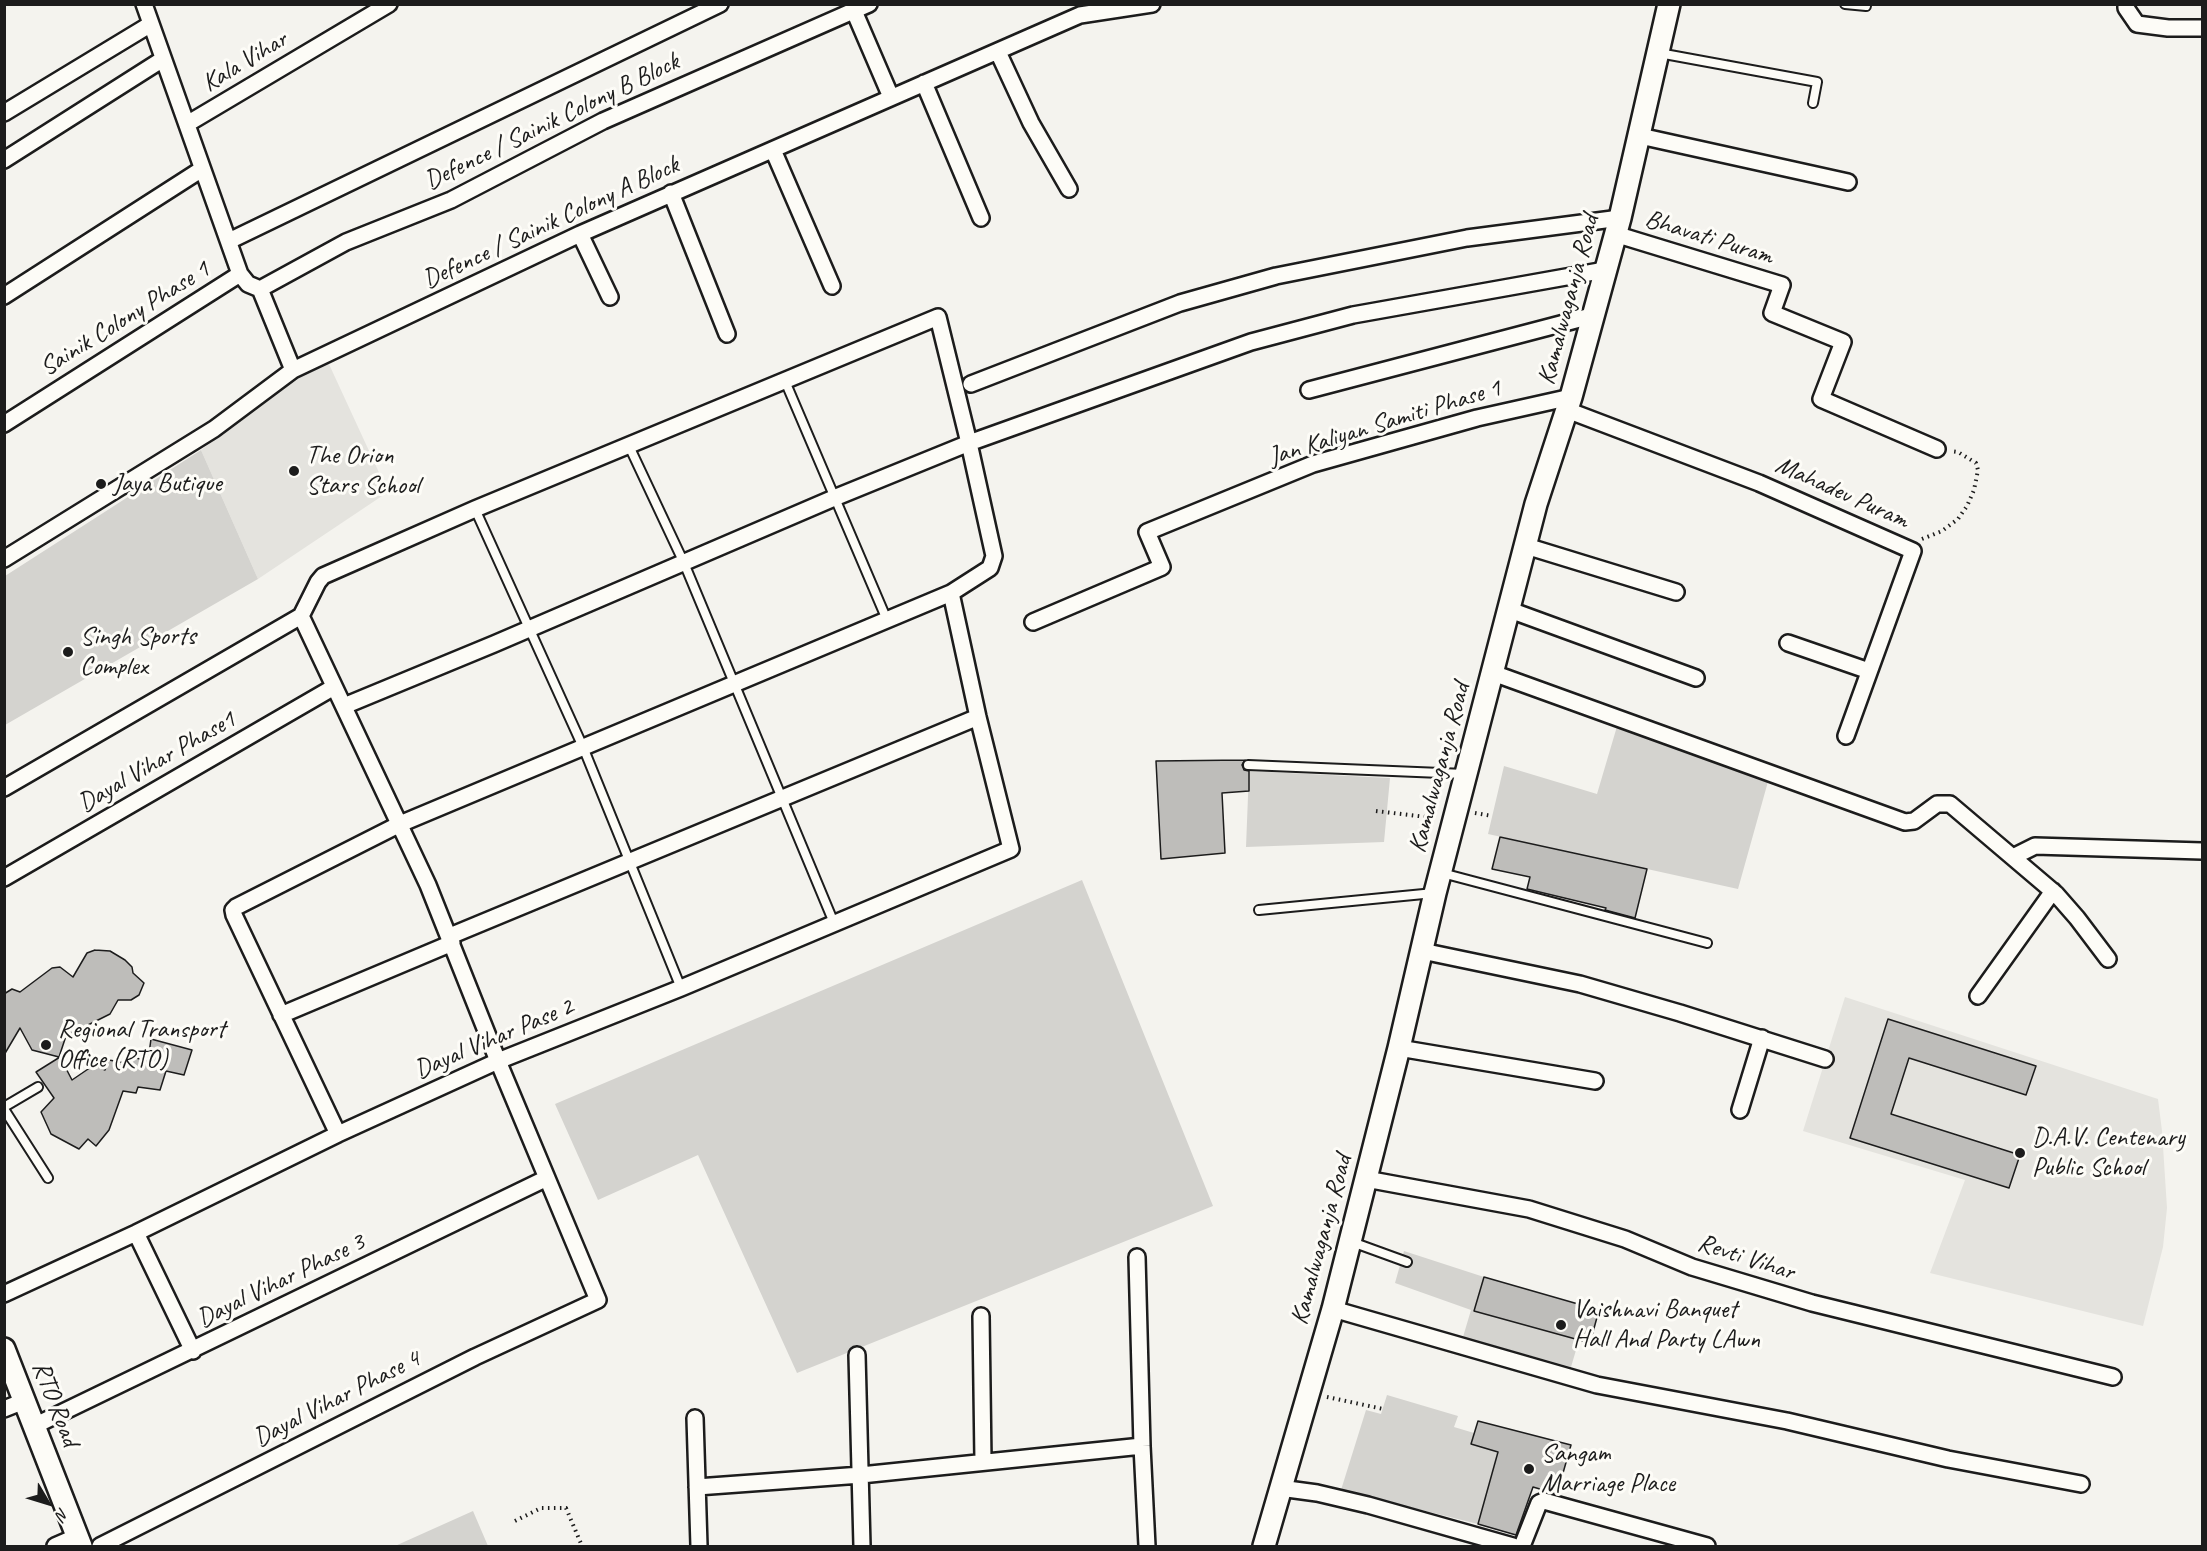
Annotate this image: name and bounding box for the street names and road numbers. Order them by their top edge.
street label: Kala Vihar [197,24,293,100]
street label: Defence / Sainik Colony B Block [420,47,684,197]
street label: Defence / Sainik Colony A Block [418,150,684,296]
street label: Bhavati Puram [1641,204,1777,272]
street label: Kamalwaganja Road [1531,212,1607,388]
street label: Sainik Colony Phase 1 [35,254,215,384]
street label: Jan Kaliyan Samiti Phase 1 [1265,373,1505,473]
street label: Mahadev Puram [1770,450,1914,536]
street label: Kamalwaganja Road [1402,680,1478,856]
street label: Dayal Vihar Phase1 [73,704,241,820]
street label: Dayal Vihar Pase 2 [410,992,578,1086]
street label: Kamalwaganja Road [1284,1152,1360,1328]
street label: Dayal Vihar Phase 3 [192,1227,370,1335]
street label: Revti Vihar [1694,1228,1798,1288]
street label: Dayal Vihar Phase 4 [249,1344,425,1454]
street label: RTO Road [25,1357,85,1451]

